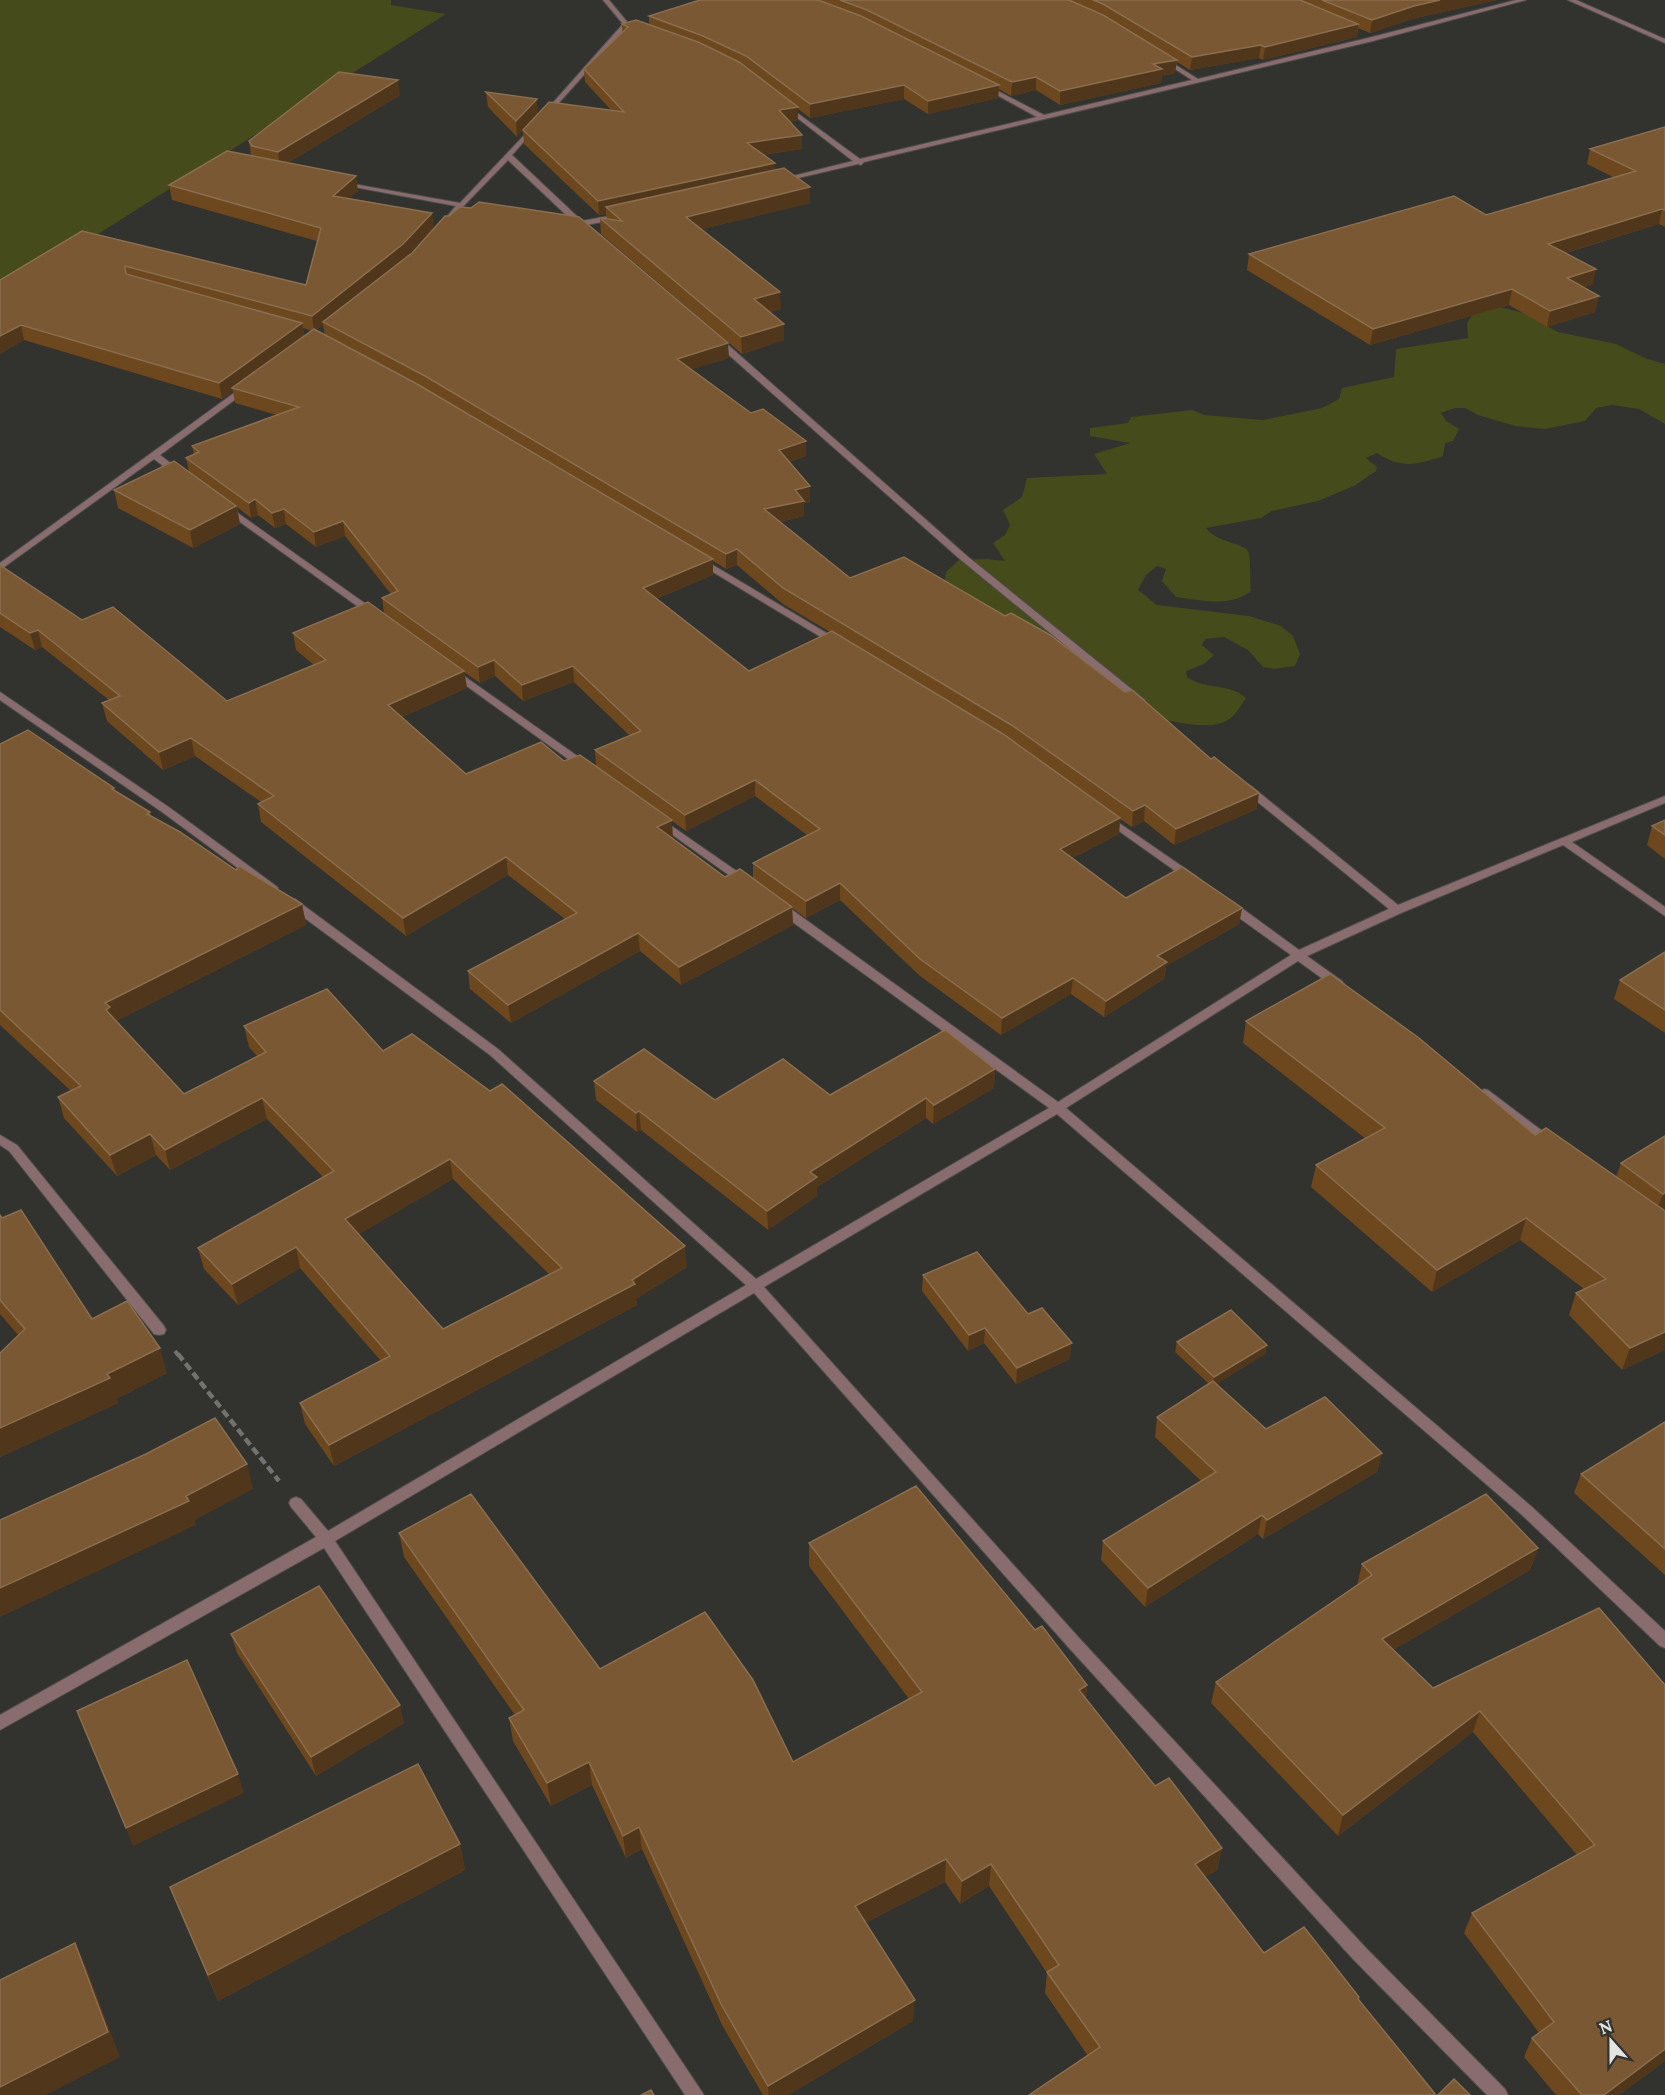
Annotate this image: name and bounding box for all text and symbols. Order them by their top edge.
north arrow [1581,2011,1641,2071]
text: N [1596,2015,1615,2039]

